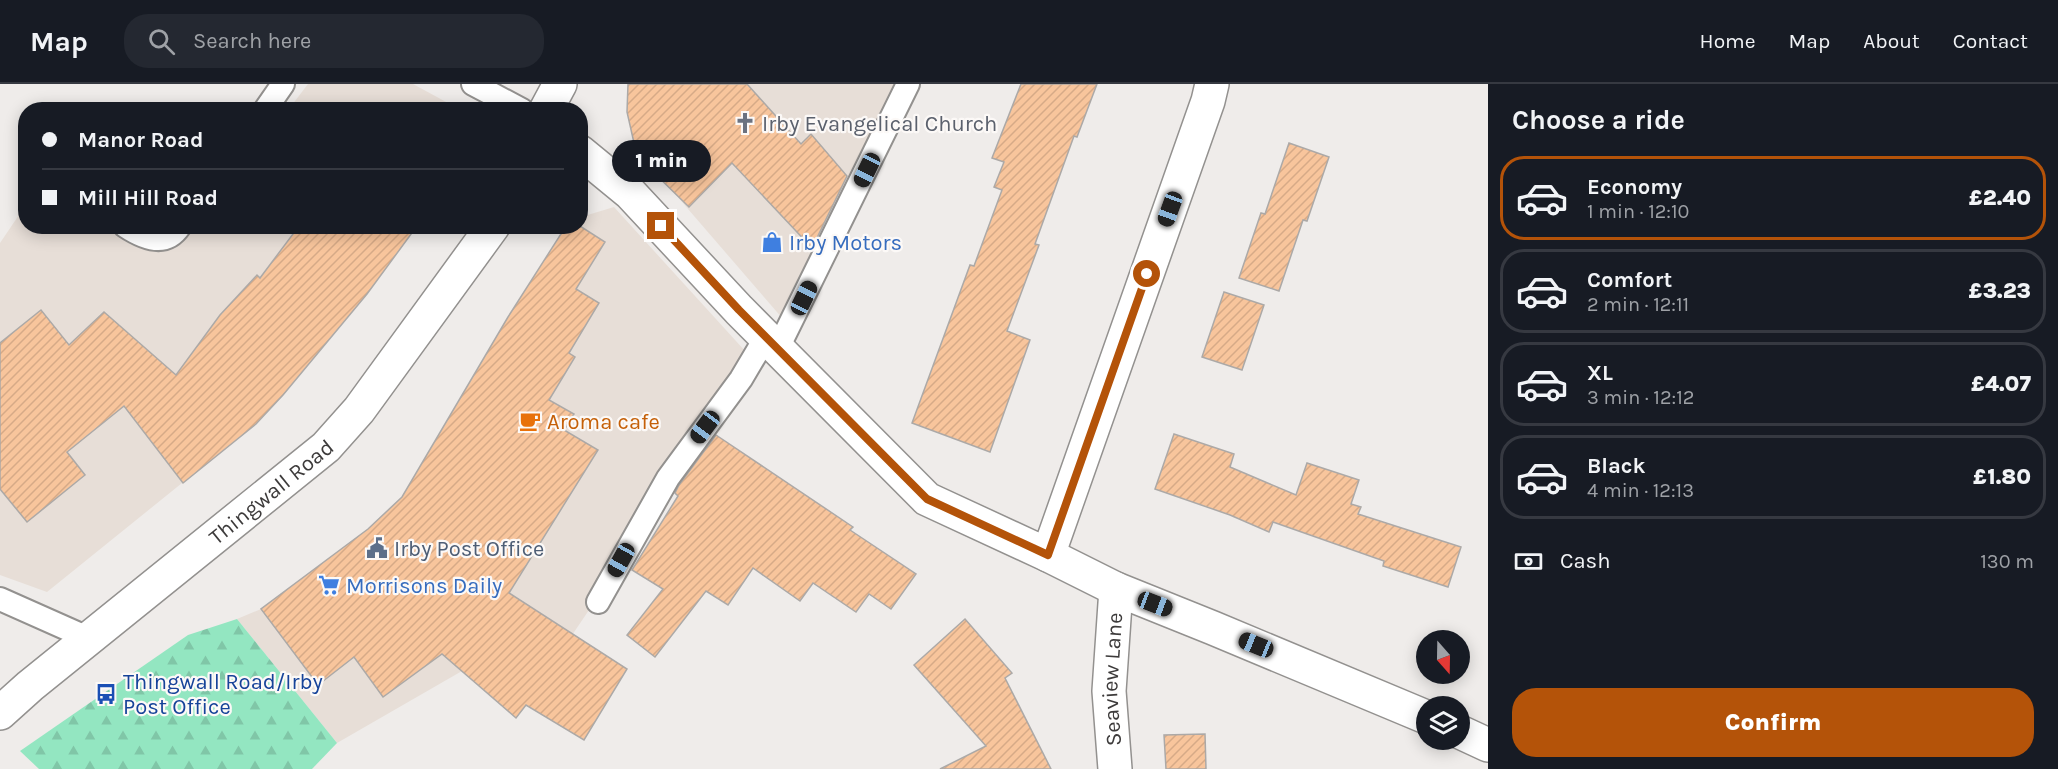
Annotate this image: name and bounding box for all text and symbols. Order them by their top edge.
search box [124,14,544,68]
text: Map [30,25,88,58]
icon: search [145,25,178,58]
text: Search here [193,28,311,54]
text: Home [1700,29,1756,53]
text: Map [1789,29,1830,53]
text: About [1863,29,1920,53]
text: Contact [1953,29,2028,53]
text: Choose a ride [1512,104,1685,136]
church icon: Irby Evangelical Church [733,111,757,135]
place label: Irby Evangelical Church [762,111,997,137]
text: Manor Road [78,127,203,153]
callout: 1 min [612,139,710,181]
text: 1 min [635,149,688,172]
car [851,150,883,190]
icon: car [1515,171,1569,225]
text: Economy [1587,174,1682,200]
text: Mill Hill Road [78,185,218,211]
text: £2.40 [1969,185,2031,211]
car [1155,189,1185,229]
text: 1 min · 12:10 [1587,200,1689,223]
route end [647,212,674,239]
shop icon: Irby Motors [760,230,784,254]
place label: Irby Motors [789,230,902,256]
route start [1133,260,1160,287]
icon: car [1515,264,1569,318]
text: Comfort [1587,267,1672,293]
car [788,278,820,318]
text: £3.23 [1969,278,2031,304]
text: 2 min · 12:11 [1587,293,1689,316]
icon: car [1515,357,1569,411]
text: XL [1587,360,1613,386]
text: £4.07 [1971,371,2031,397]
text: 3 min · 12:12 [1587,386,1694,409]
car [687,407,723,447]
cafe icon: Aroma cafe [518,409,542,433]
place label: Aroma cafe [547,409,660,435]
street label: Thingwall Road [204,434,339,550]
icon: car [1515,450,1569,504]
text: Black [1587,453,1646,479]
text: £1.80 [1973,464,2031,490]
text: 4 min · 12:13 [1587,479,1694,502]
public building icon: Irby Post Office [365,536,389,560]
place label: Irby Post Office [394,536,544,562]
car [604,540,638,580]
icon: cash [1512,545,1545,578]
text: Cash [1560,548,1610,574]
text: 130 m [1980,550,2034,573]
supermarket icon: Morrisons Daily [317,573,341,597]
place label: Morrisons Daily [346,573,502,599]
car [1135,589,1175,619]
street label: Seaview Lane [1097,612,1128,747]
car [1236,630,1276,660]
north arrow [1416,630,1470,684]
map controls [1416,630,1470,750]
place label: Thingwall Road/Irby Post Office [123,669,323,720]
bus stop icon: Thingwall Road/Irby Post Office [94,682,118,706]
button: Confirm [1512,688,2034,757]
button: layers [1416,696,1470,750]

